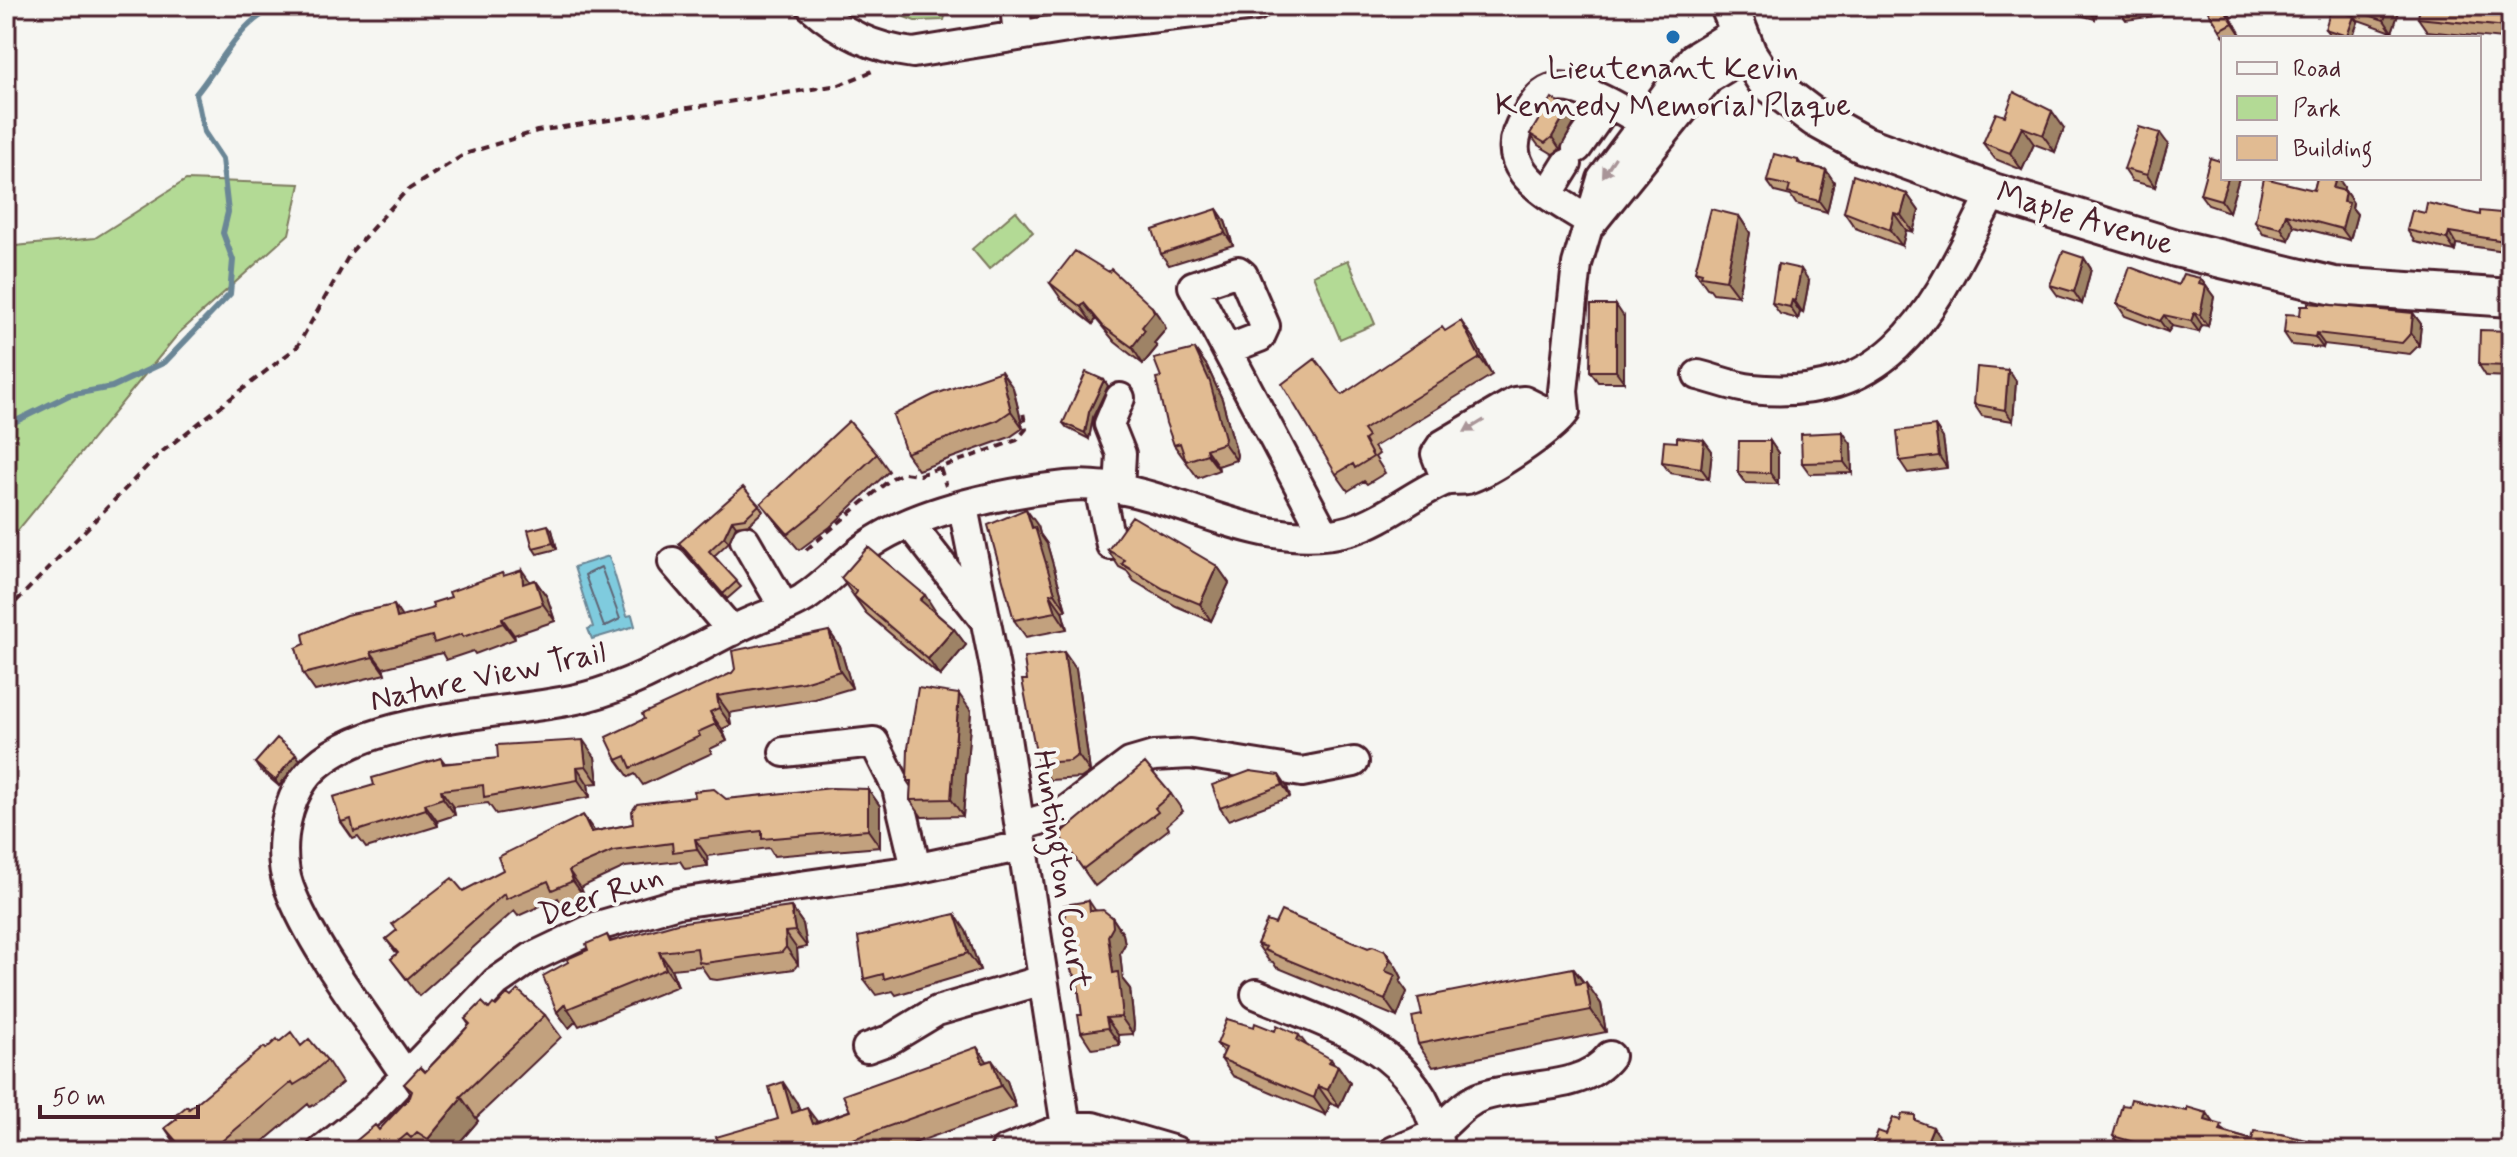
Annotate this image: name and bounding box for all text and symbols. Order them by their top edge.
marker: Lieutenant Kevin Kennedy Memorial Plaque [1664,28,1682,46]
legend [2221,36,2481,180]
place label: Lieutenant Kevin Kennedy Memorial Plaque [1495,48,1851,127]
text: Road [2293,54,2341,85]
text: Park [2293,94,2341,125]
text: Building [2293,134,2373,168]
one-way arrow [1602,157,1617,178]
street label: Maple Avenue [1991,172,2179,266]
one-way arrow [1463,419,1485,433]
street label: Nature View Trail [366,632,610,722]
street label: Huntington Court [1018,747,1101,994]
street label: Deer Run [533,855,669,937]
scale bar [40,1069,198,1119]
text: 50 m [52,1083,106,1114]

